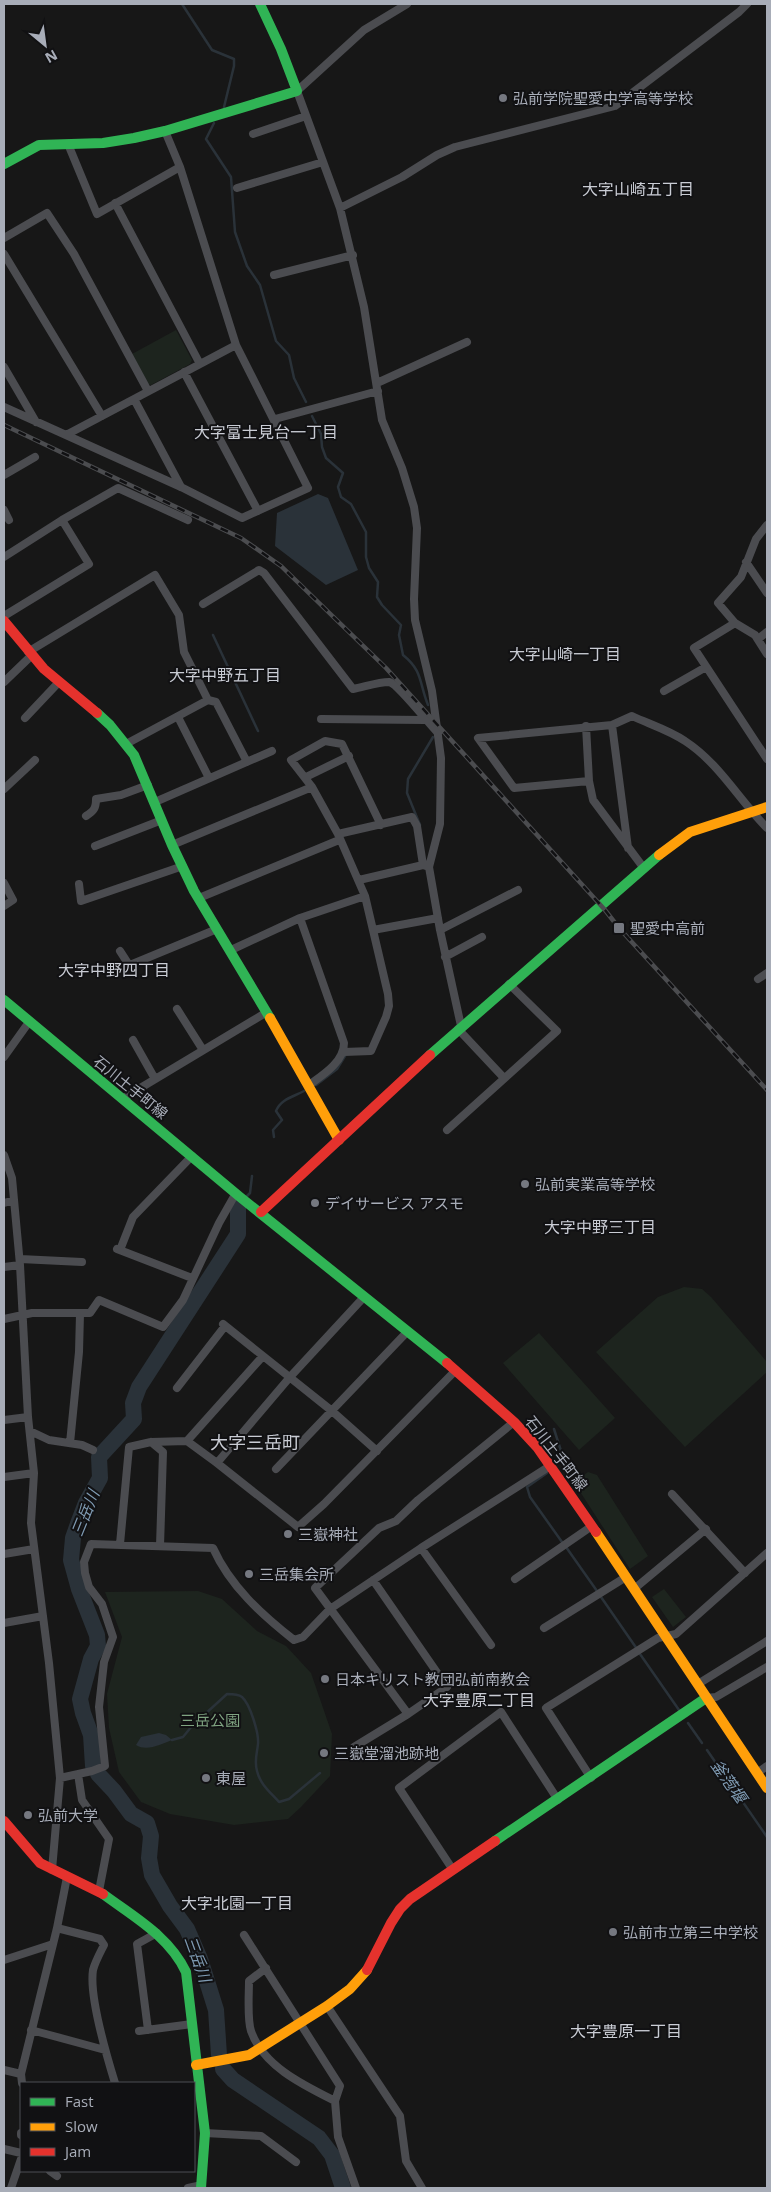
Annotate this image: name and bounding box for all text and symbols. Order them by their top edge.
north arrow [20,20,70,70]
text: N [42,46,61,68]
place label: 弘前学院聖愛中学高等学校 [513,88,693,108]
marker: 弘前学院聖愛中学高等学校 [497,92,509,104]
district label: 大字山崎五丁目 [582,178,694,200]
district label: 大字富士見台一丁目 [194,421,338,443]
district label: 大字山崎一丁目 [509,643,621,665]
district label: 大字中野五丁目 [169,664,281,686]
place label: 聖愛中高前 [630,918,705,938]
marker: 聖愛中高前 [612,921,626,935]
district label: 大字中野四丁目 [58,959,170,981]
street label: 石川土手町線 [90,1051,172,1123]
place label: 弘前実業高等学校 [535,1174,655,1194]
marker: 弘前実業高等学校 [519,1178,531,1190]
place label: デイサービス アスモ [325,1193,464,1213]
marker: デイサービス アスモ [309,1197,321,1209]
district label: 大字中野三丁目 [544,1216,656,1238]
street label: 石川土手町線 [521,1411,593,1495]
district label: 大字三岳町 [210,1430,300,1454]
water label: 三岳川 [66,1485,105,1539]
place label: 三嶽神社 [298,1524,358,1544]
marker: 三嶽神社 [282,1528,294,1540]
place label: 三岳集会所 [259,1564,334,1584]
marker: 三岳集会所 [243,1568,255,1580]
place label: 日本キリスト教団弘前南教会 [335,1669,530,1689]
marker: 日本キリスト教団弘前南教会 [319,1673,331,1685]
district label: 大字豊原二丁目 [423,1689,535,1711]
park label: 三岳公園 [180,1710,240,1730]
place label: 三嶽堂溜池跡地 [334,1743,439,1763]
marker: 三嶽堂溜池跡地 [318,1747,330,1759]
water label: 釜萢堰 [706,1755,753,1809]
place label: 東屋 [216,1768,246,1788]
marker: 東屋 [200,1772,212,1784]
place label: 弘前大学 [38,1805,98,1825]
marker: 弘前大学 [22,1809,34,1821]
district label: 大字北園一丁目 [181,1892,293,1914]
place label: 弘前市立第三中学校 [623,1922,758,1942]
marker: 弘前市立第三中学校 [607,1926,619,1938]
water label: 三岳川 [179,1933,217,1987]
district label: 大字豊原一丁目 [570,2020,682,2042]
legend [20,2082,195,2172]
text: Fast [65,2091,94,2111]
text: Slow [65,2116,98,2136]
text: Jam [63,2141,91,2161]

